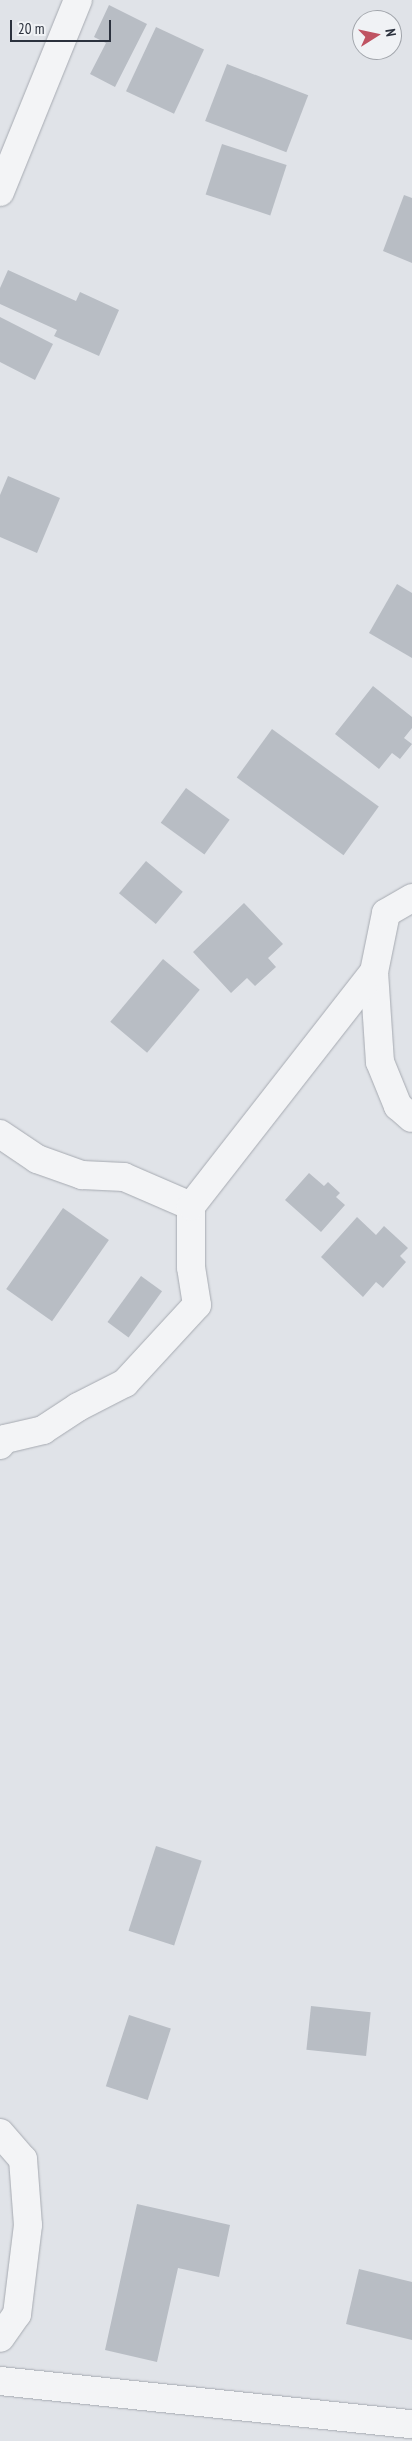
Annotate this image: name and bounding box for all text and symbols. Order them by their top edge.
scale bar [12,10,114,42]
north arrow [352,10,402,60]
text: 20 m [18,19,44,38]
text: N [381,27,400,38]

